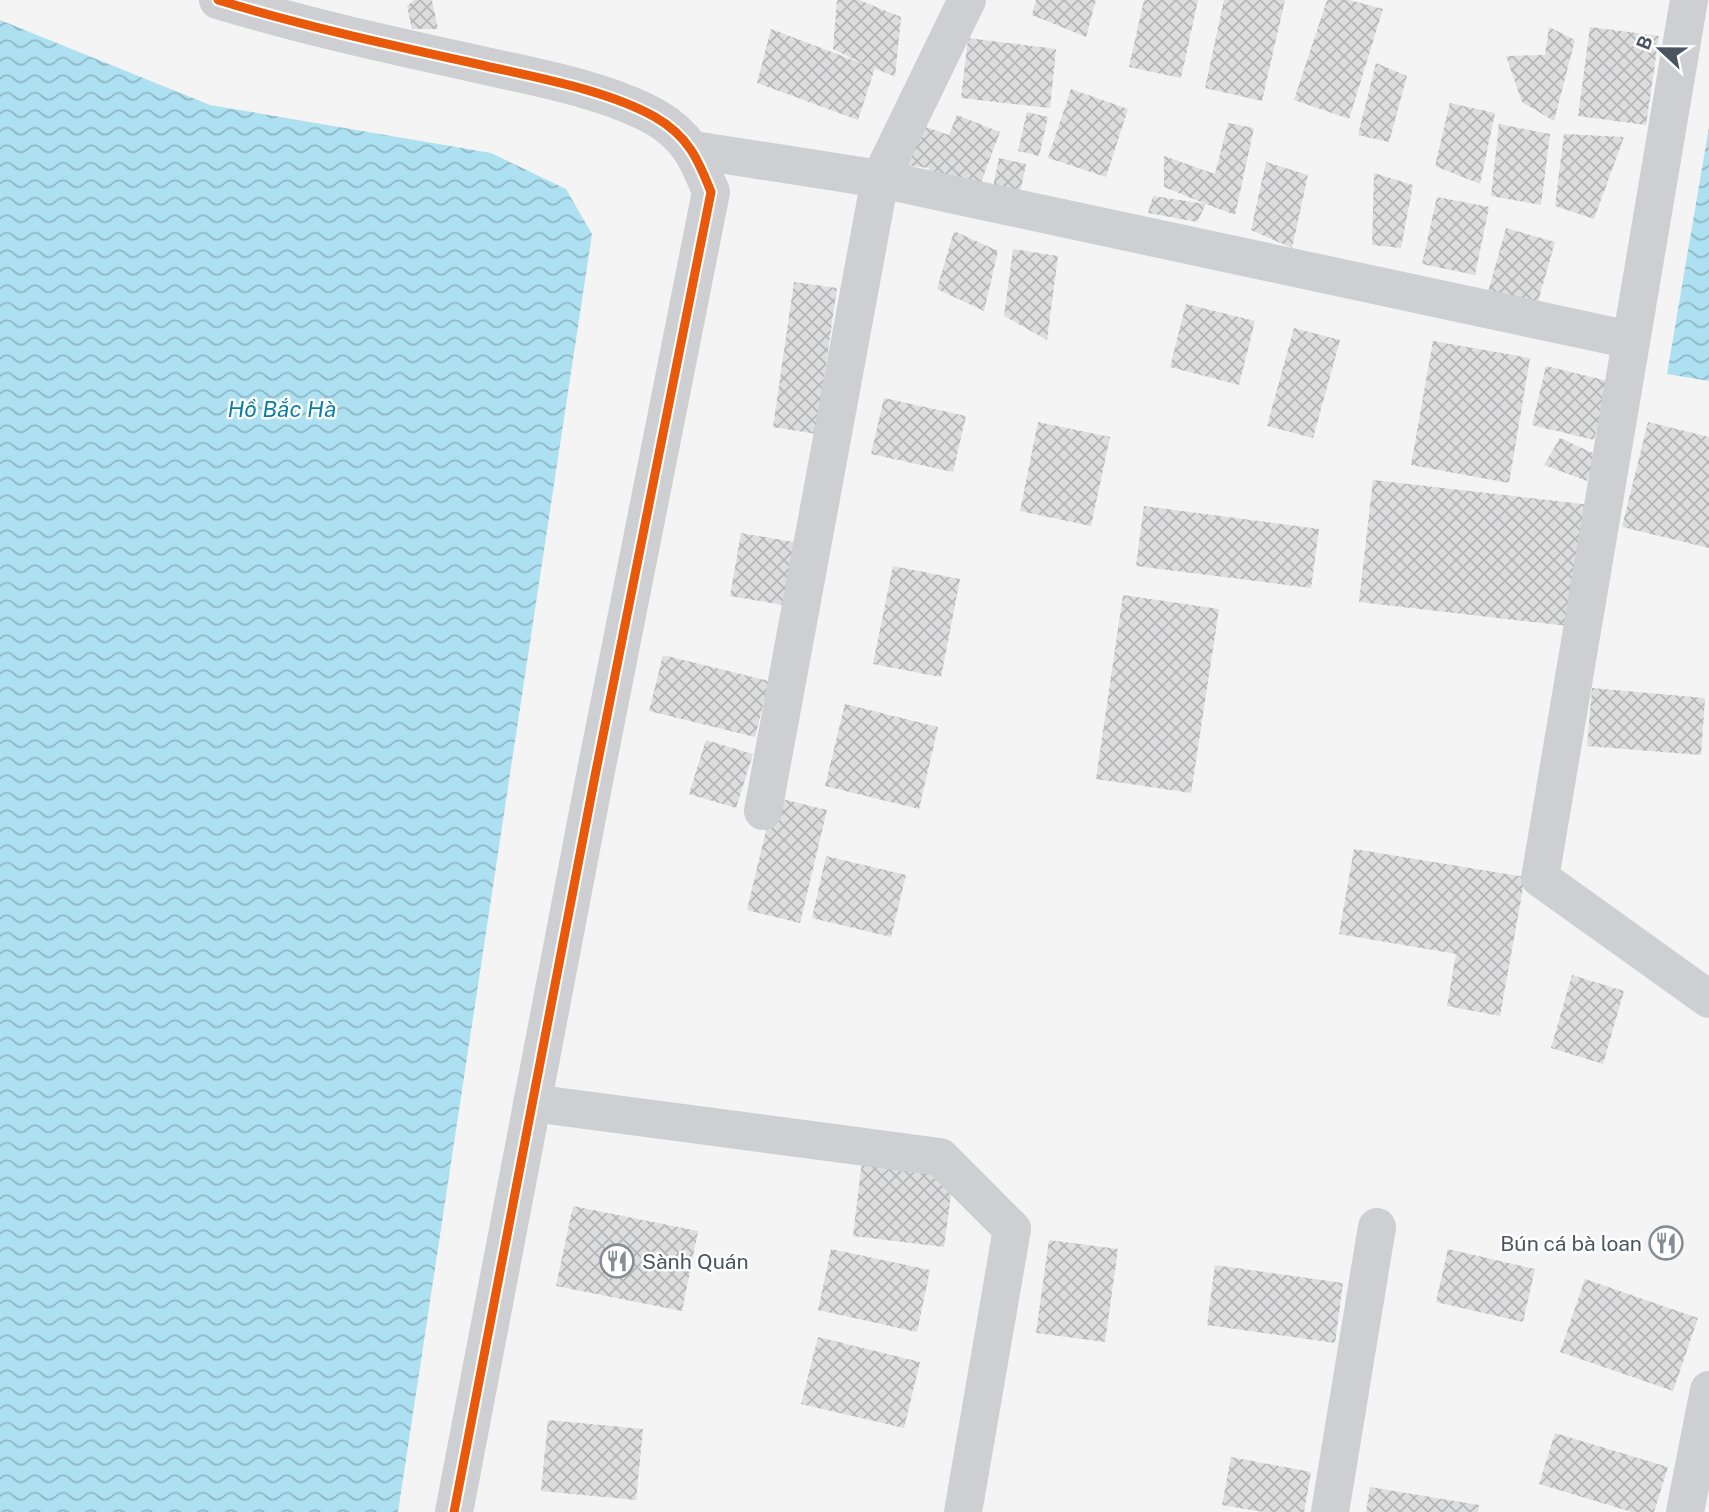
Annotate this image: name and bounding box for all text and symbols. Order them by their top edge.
north arrow [1625,14,1695,84]
text: B [1632,32,1657,53]
water label: Hồ Bắc Hà [227,395,337,422]
restaurant icon: Bún cá bà loan [1647,1224,1685,1262]
place label: Bún cá bà loan [1500,1231,1642,1256]
restaurant icon: Sành Quán [598,1242,636,1280]
place label: Sành Quán [642,1249,749,1274]

